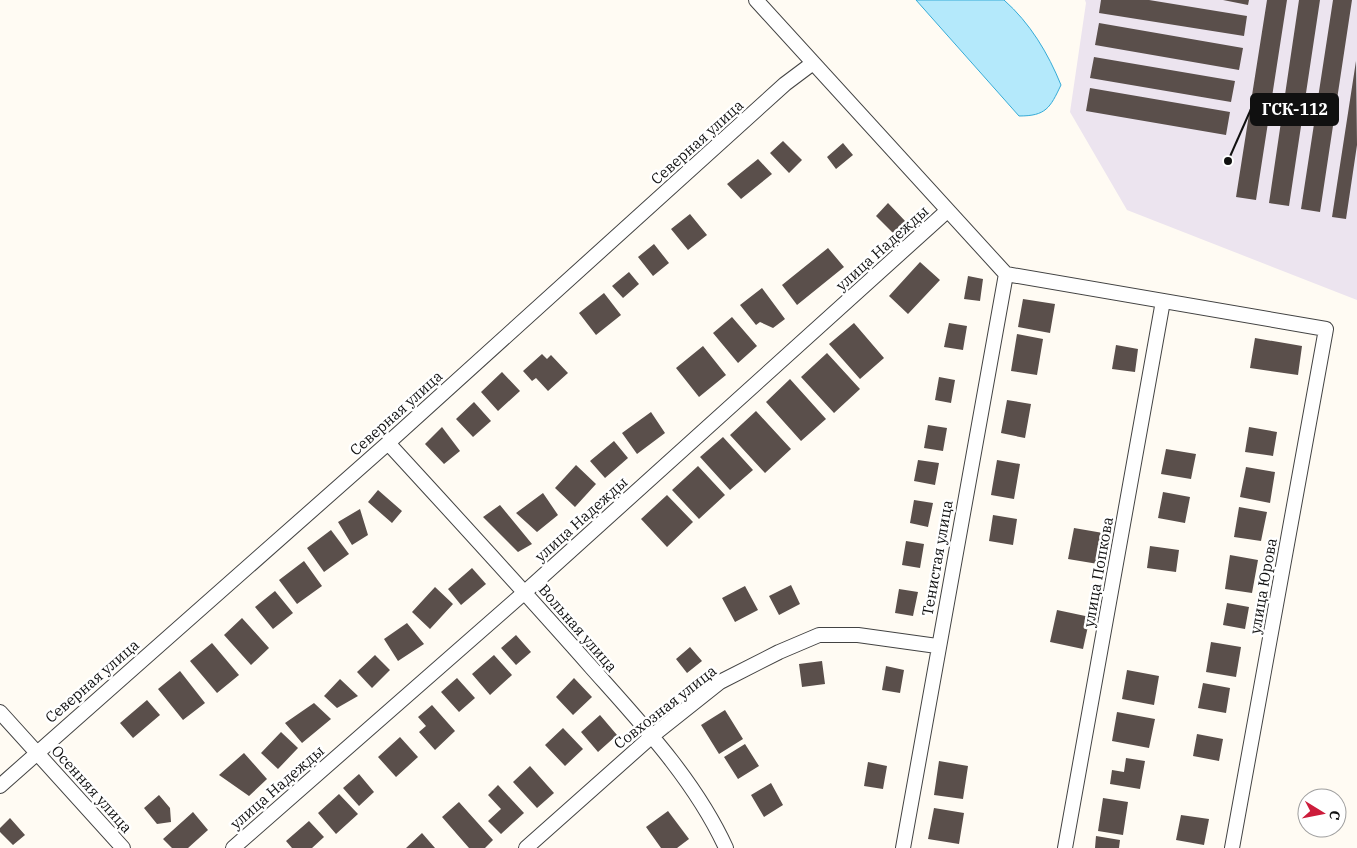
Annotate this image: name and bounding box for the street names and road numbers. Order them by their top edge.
street label: Северная улица [647,95,747,189]
street label: улица Надежды [832,201,932,295]
street label: Северная улица [346,366,446,460]
street label: улица Надежды [531,472,631,566]
street label: Тенистая улица [917,499,957,617]
street label: улица Попкова [1079,515,1117,629]
street label: улица Юрова [1245,537,1281,635]
street label: Вольная улица [535,580,621,676]
street label: Северная улица [41,635,143,727]
street label: Совхозная улица [610,661,720,753]
street label: Осенняя улица [48,741,136,837]
street label: улица Надежды [226,741,328,833]

